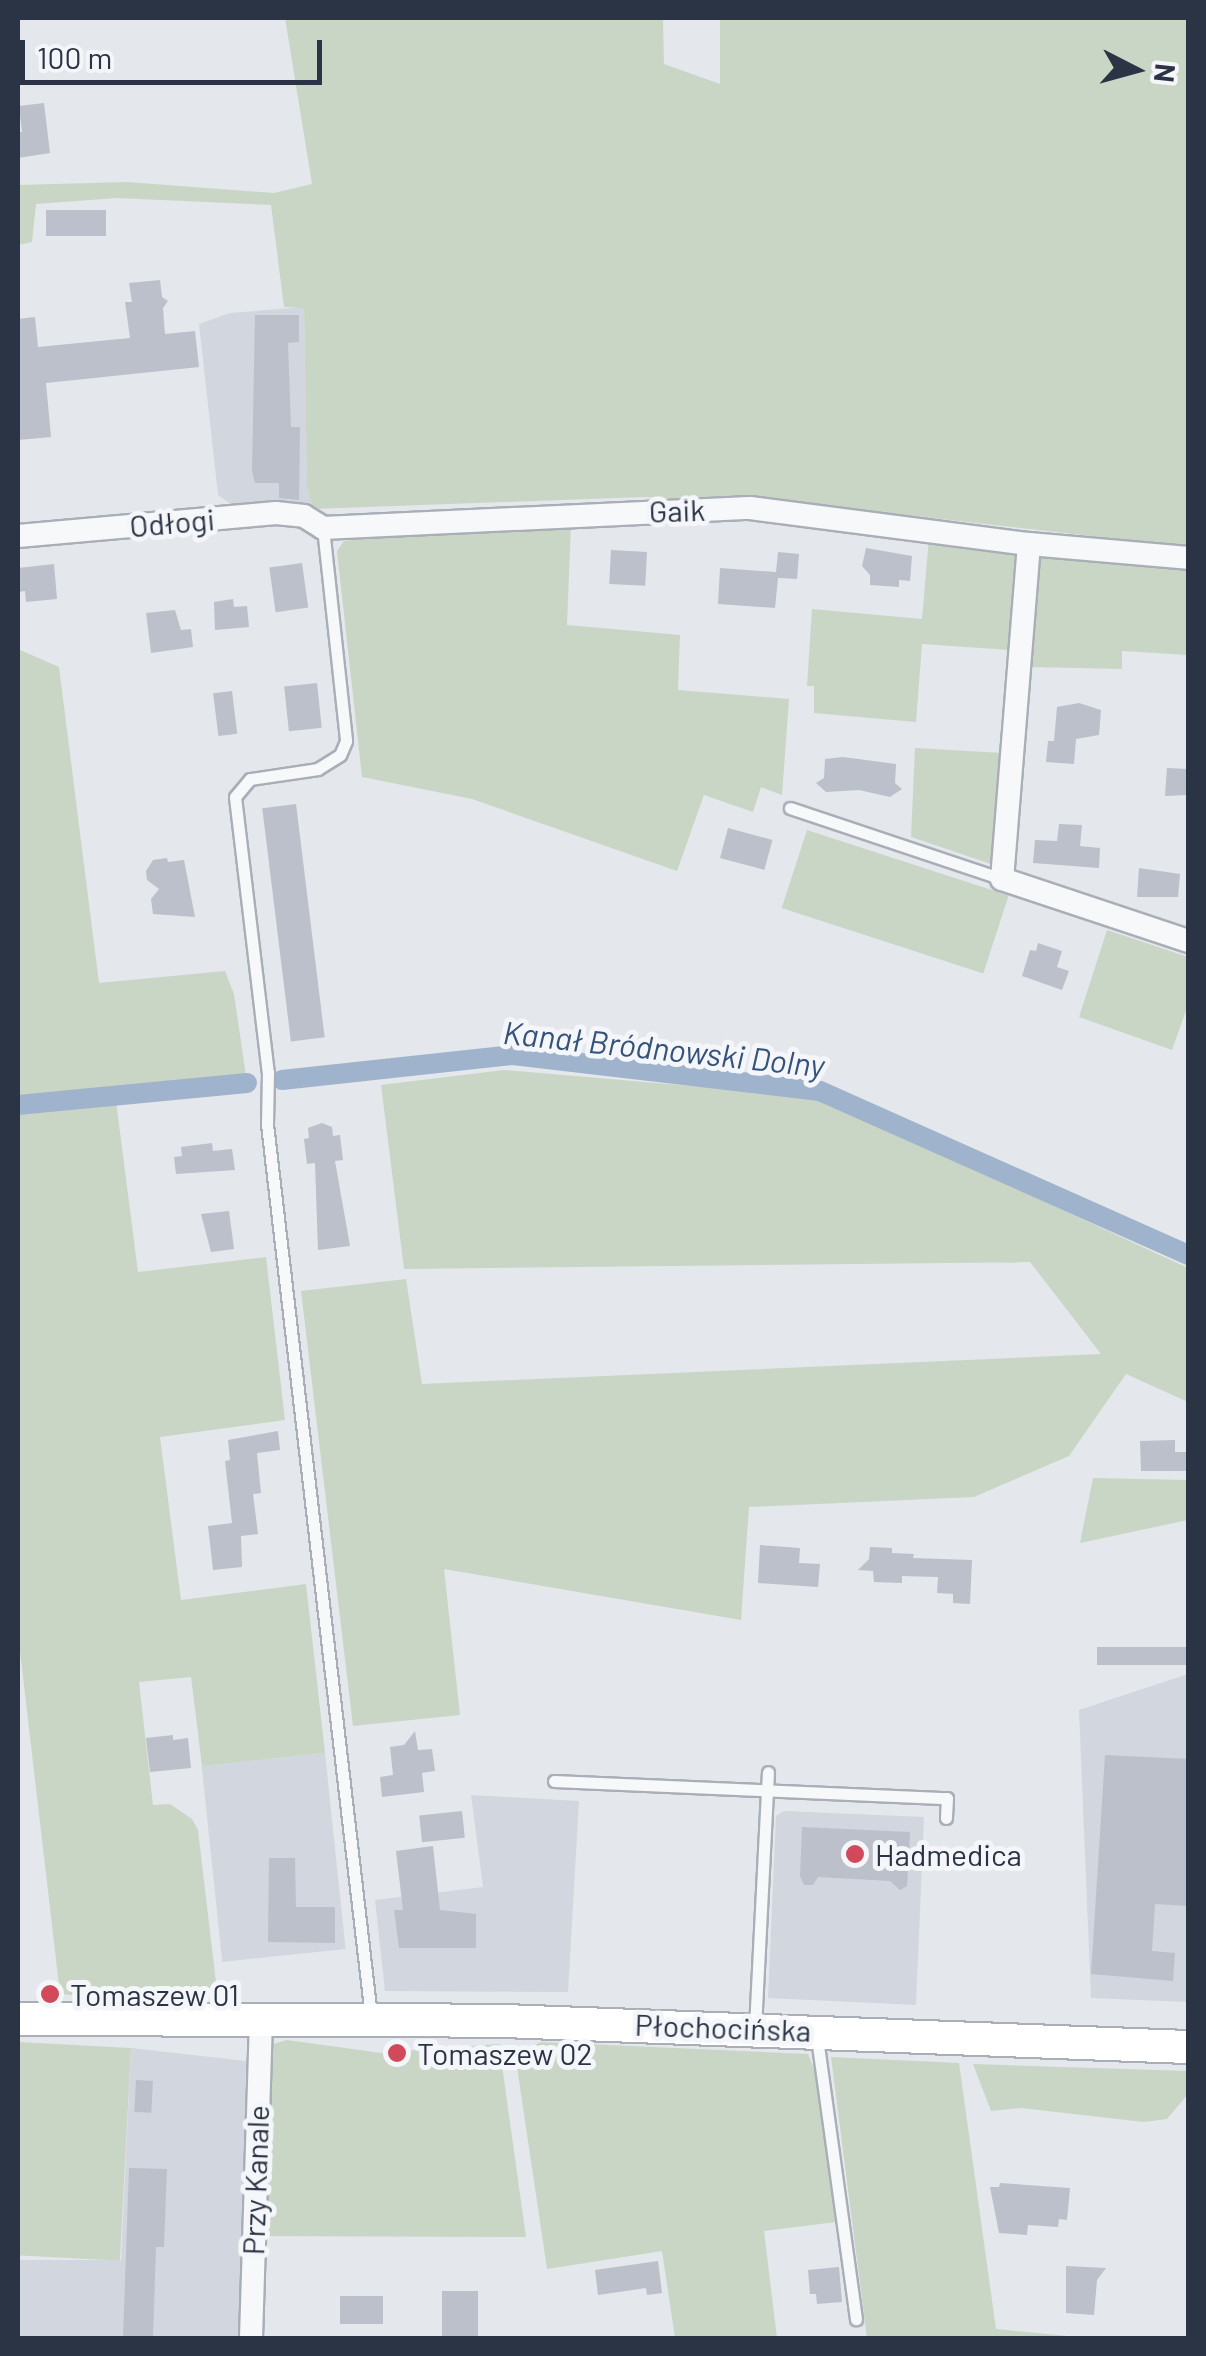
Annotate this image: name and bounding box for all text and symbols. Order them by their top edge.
scale bar [25,20,328,82]
north arrow [1086,20,1186,120]
text: 100 m [37,39,112,75]
text: N [1148,62,1184,84]
street label: Gaik [648,491,706,529]
street label: Odłogi [128,500,216,544]
water label: Kanał Bródnowski Dolny [501,1012,827,1084]
place label: Hadmedica [875,1836,1022,1872]
marker: Hadmedica [844,1843,866,1865]
place label: Tomaszew 01 [70,1976,239,2012]
marker: Tomaszew 01 [39,1983,61,2005]
street label: Płochocińska [634,2006,812,2048]
place label: Tomaszew 02 [417,2035,592,2071]
marker: Tomaszew 02 [386,2042,408,2064]
street label: Przy Kanale [234,2104,276,2256]

